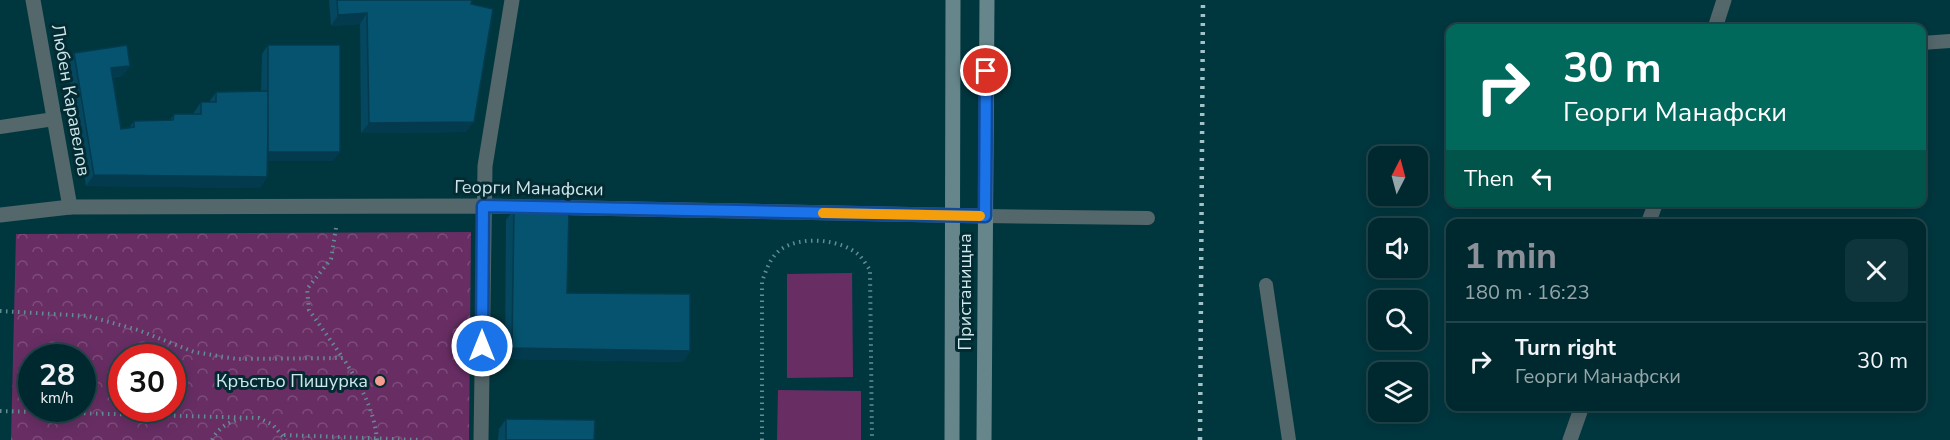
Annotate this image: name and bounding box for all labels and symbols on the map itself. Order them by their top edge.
street label: Любен Каравелов [46,22,96,178]
pin [960,45,1011,96]
north arrow [1368,146,1428,206]
street label: Георги Манафски [454,175,604,201]
street label: Пристанищна [953,233,977,351]
position arrow [450,314,514,378]
speed limit sign: 30 [108,344,186,422]
place label: Кръстьо Пишурка [216,369,368,393]
marker: Кръстьо Пишурка [373,374,387,388]

